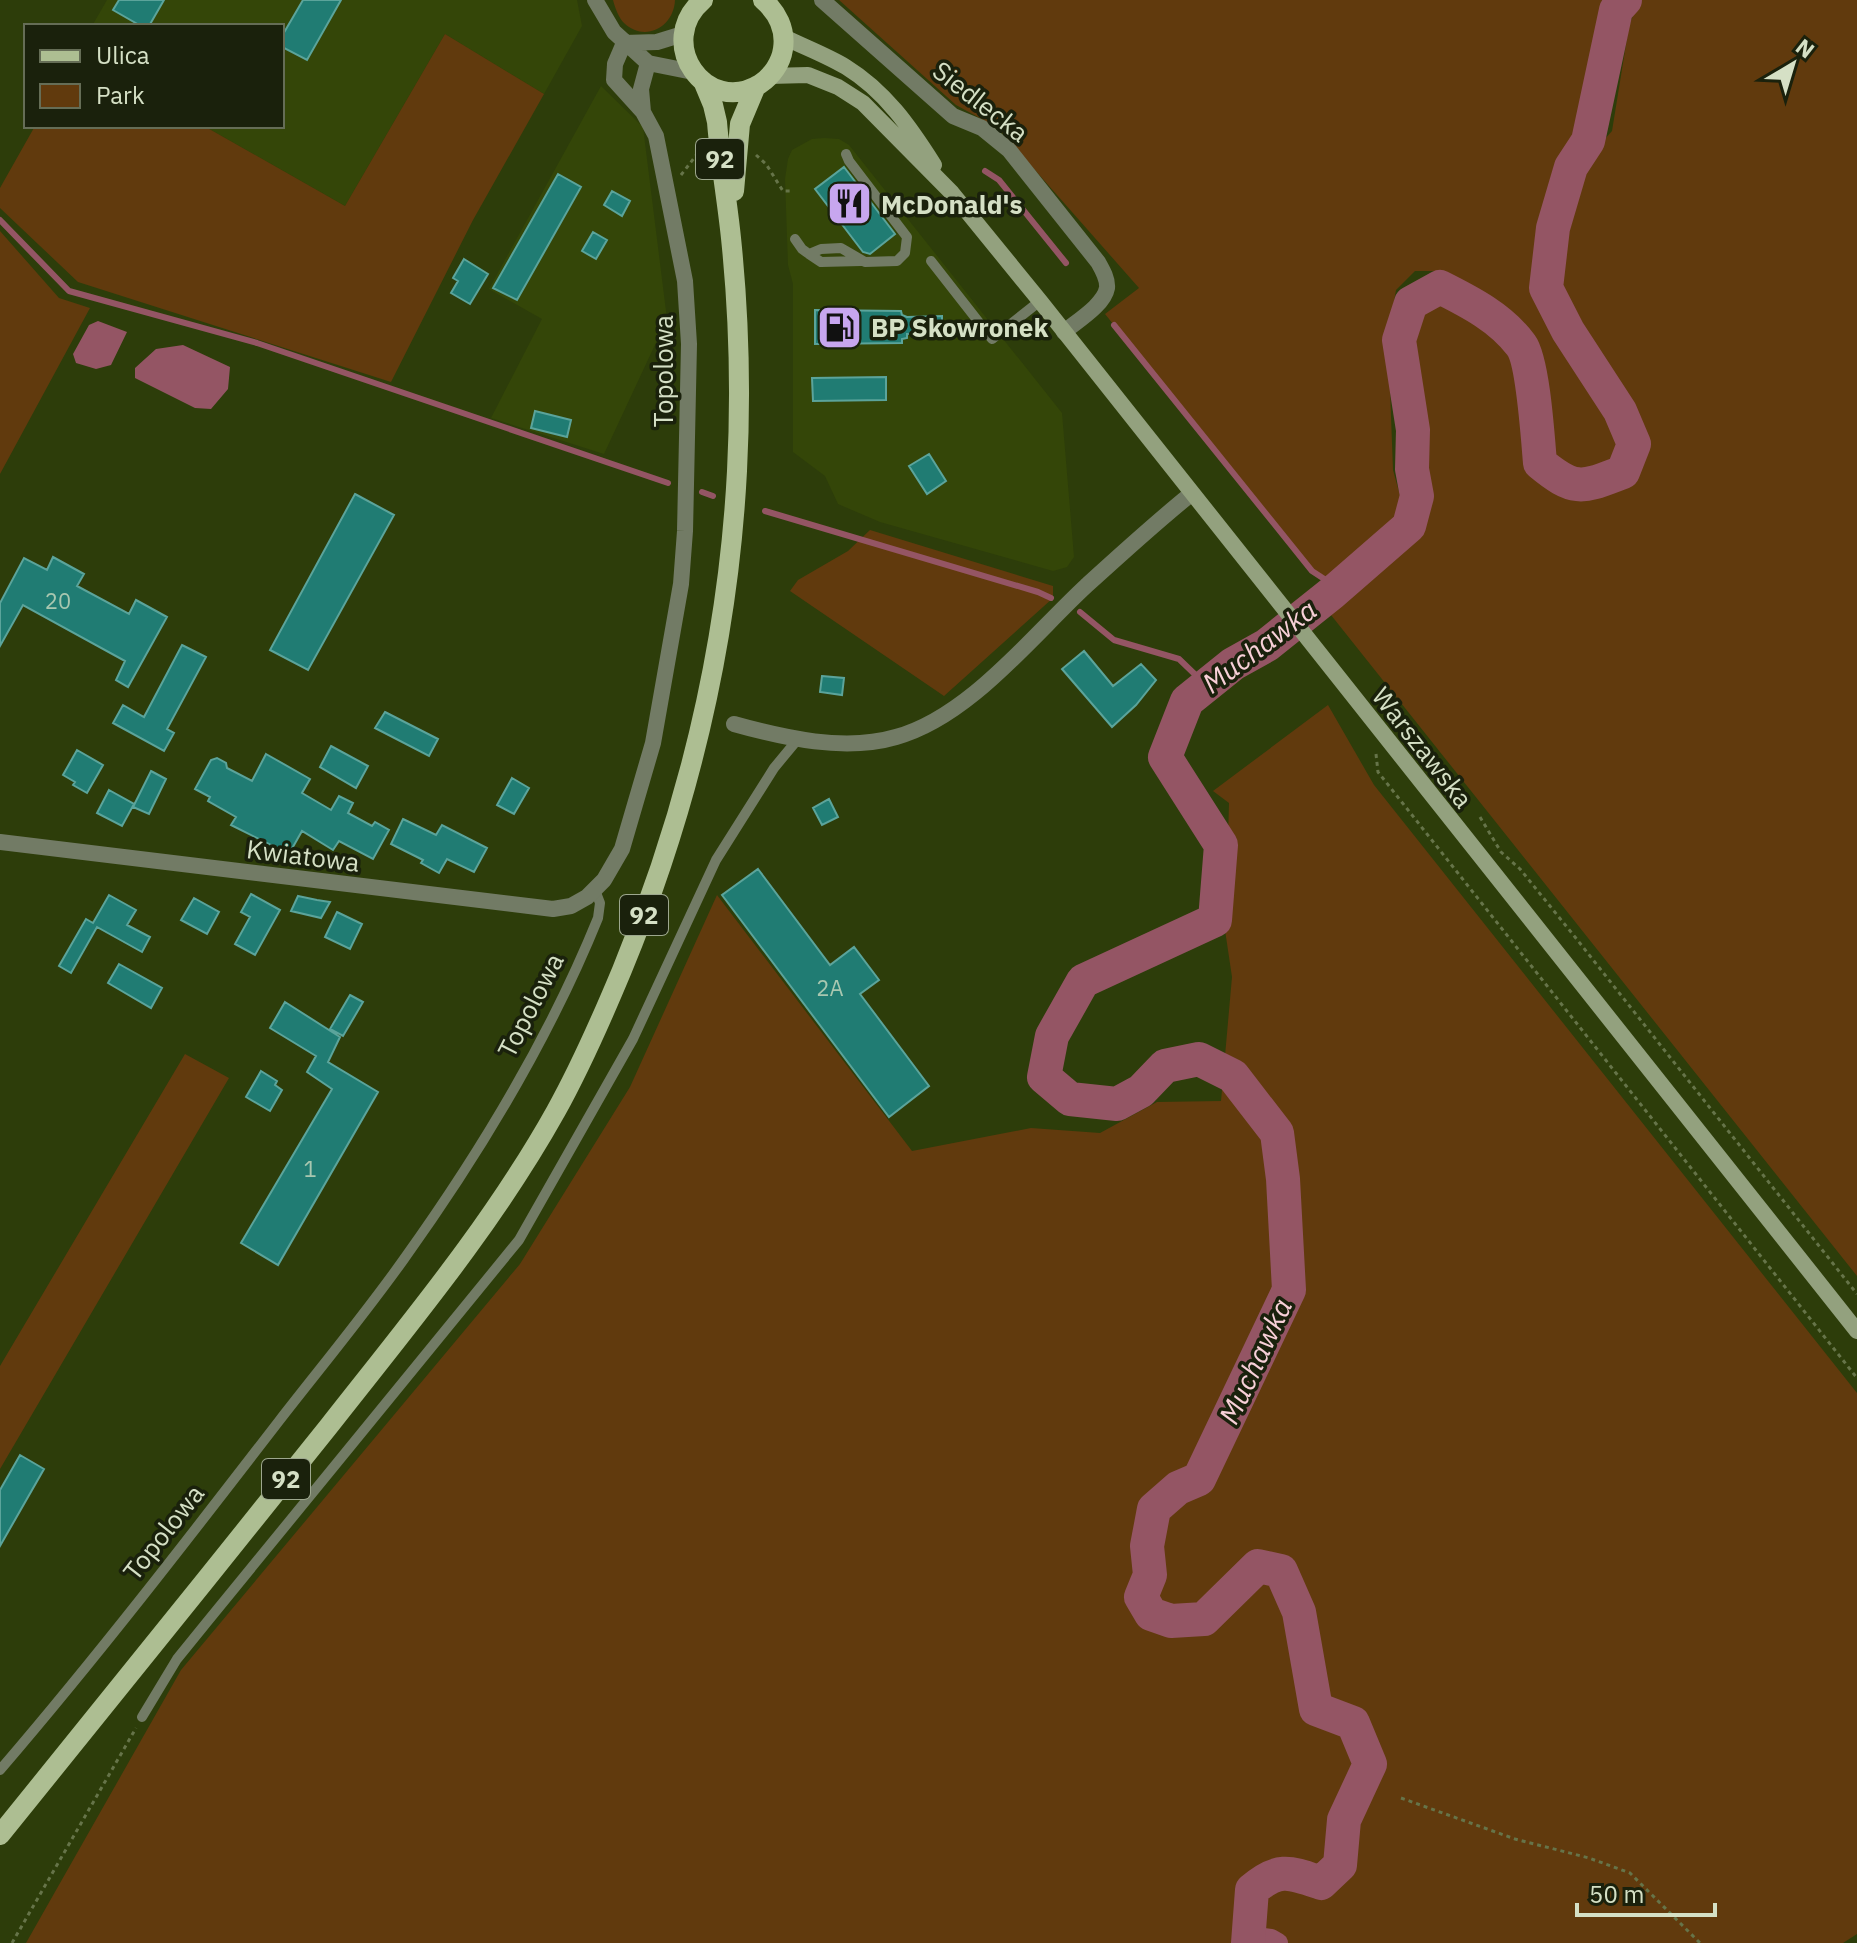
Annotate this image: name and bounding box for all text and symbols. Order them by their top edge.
legend [24,24,284,128]
north arrow [1753,24,1833,104]
text: N [1790,32,1821,64]
text: Ulica [96,39,150,71]
street label: Siedlecka [926,53,1036,149]
text: Park [96,79,145,111]
road number: 92 [696,139,744,179]
restaurant icon: McDonald's [826,180,874,228]
place label: McDonald's [881,187,1023,221]
fuel station icon: BP Skowronek [816,303,864,351]
place label: BP Skowronek [871,310,1048,344]
street label: Topolowa [646,315,680,427]
house number: 20 [45,586,71,615]
water label: Muchawka [1194,591,1324,701]
street label: Warszawska [1365,680,1481,815]
street label: Kwiatowa [245,831,362,879]
road number: 92 [620,895,668,935]
street label: Topolowa [489,947,571,1063]
house number: 2A [816,973,844,1002]
house number: 1 [303,1154,317,1183]
water label: Muchawka [1210,1292,1300,1430]
road number: 92 [262,1459,310,1499]
street label: Topolowa [115,1477,211,1587]
scale bar [1577,1867,1715,1917]
text: 50 m [1589,1878,1644,1910]

